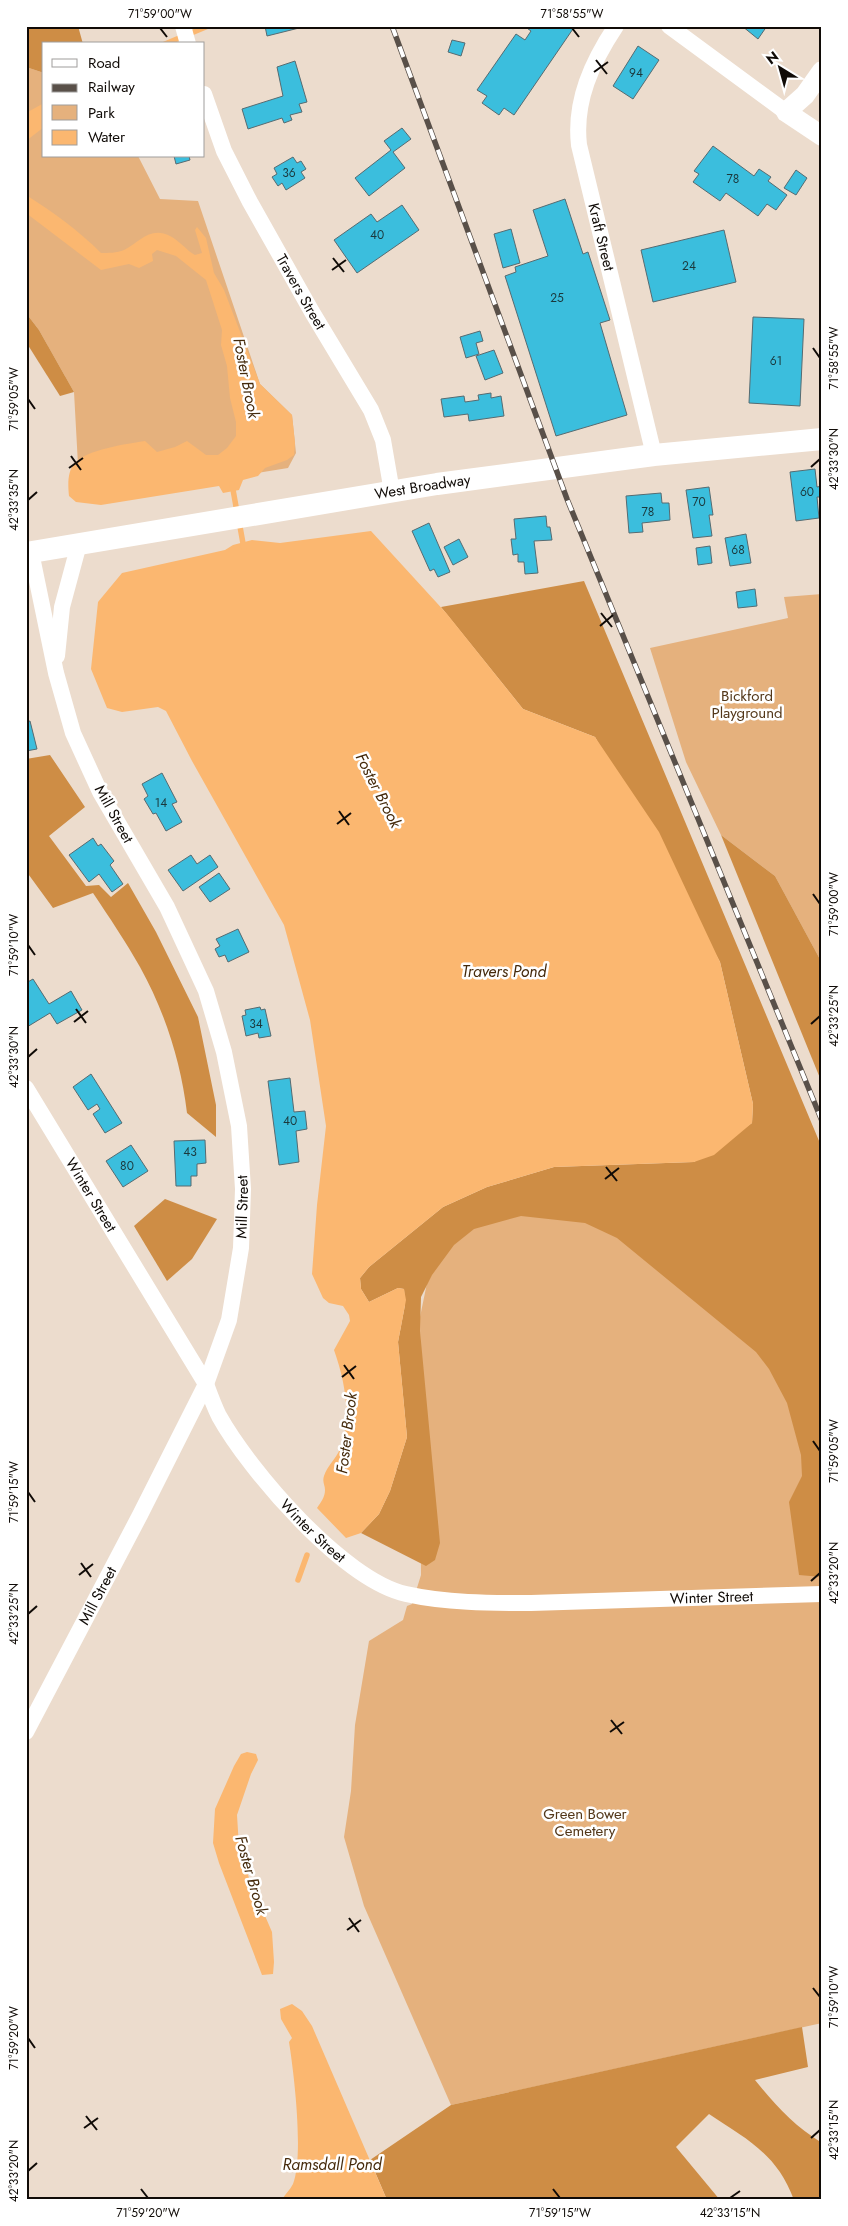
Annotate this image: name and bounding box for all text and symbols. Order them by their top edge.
text: 71°59'00"W [128,5,192,23]
text: 71°58'55"W [541,5,604,23]
legend [42,42,205,158]
north arrow [756,42,806,92]
text: N [762,46,783,69]
text: Road [88,52,120,74]
house number: 94 [629,64,643,82]
text: Railway [88,76,135,98]
text: Park [88,102,115,124]
text: Water [88,126,126,148]
house number: 36 [282,164,296,182]
house number: 78 [727,170,739,188]
street label: Kraft Street [582,201,620,274]
house number: 40 [370,226,384,244]
street label: Travers Street [271,250,331,334]
house number: 24 [682,257,696,275]
house number: 25 [550,289,564,307]
text: 71°58'55"W [825,326,843,389]
water label: Foster Brook [227,336,266,421]
house number: 61 [770,352,782,370]
text: 71°59'05"W [5,367,23,431]
text: 42°33'30"N [825,428,843,490]
text: 42°33'35"N [5,469,23,531]
street label: West Broadway [373,469,472,505]
house number: 60 [800,483,814,501]
house number: 70 [692,493,706,511]
house number: 78 [642,503,654,521]
house number: 68 [731,541,745,559]
park label: Bickford Playground [711,685,783,724]
water label: Foster Brook [350,749,408,833]
street label: Mill Street [89,781,139,847]
house number: 14 [155,794,167,812]
text: 71°59'00"W [825,872,843,936]
text: 71°59'10"W [5,914,23,976]
water label: Travers Pond [462,960,547,983]
text: 42°33'25"N [825,985,843,1047]
house number: 34 [249,1015,263,1033]
text: 42°33'30"N [5,1026,23,1088]
house number: 40 [283,1112,297,1130]
house number: 43 [183,1143,197,1161]
street label: Winter Street [60,1153,122,1237]
house number: 80 [120,1157,134,1175]
street label: Mill Street [230,1174,254,1239]
water label: Foster Brook [330,1390,363,1475]
text: 71°59'05"W [825,1419,843,1483]
text: 71°59'15"W [5,1461,23,1523]
street label: Winter Street [275,1494,351,1568]
text: 42°33'20"N [825,1542,843,1604]
street label: Mill Street [73,1562,122,1629]
text: 42°33'25"N [5,1583,23,1645]
street label: Winter Street [669,1585,754,1610]
park label: Green Bower Cemetery [543,1803,628,1842]
water label: Foster Brook [229,1833,274,1919]
text: 71°59'10"W [825,1966,843,2028]
text: 71°59'20"W [5,2006,23,2070]
text: 42°33'15"N [825,2100,843,2160]
text: 42°33'20"N [5,2140,23,2202]
water label: Ramsdall Pond [282,2153,383,2176]
text: 71°59'20"W [116,2204,180,2222]
text: 71°59'15"W [529,2204,591,2222]
text: 42°33'15"N [700,2204,760,2222]

